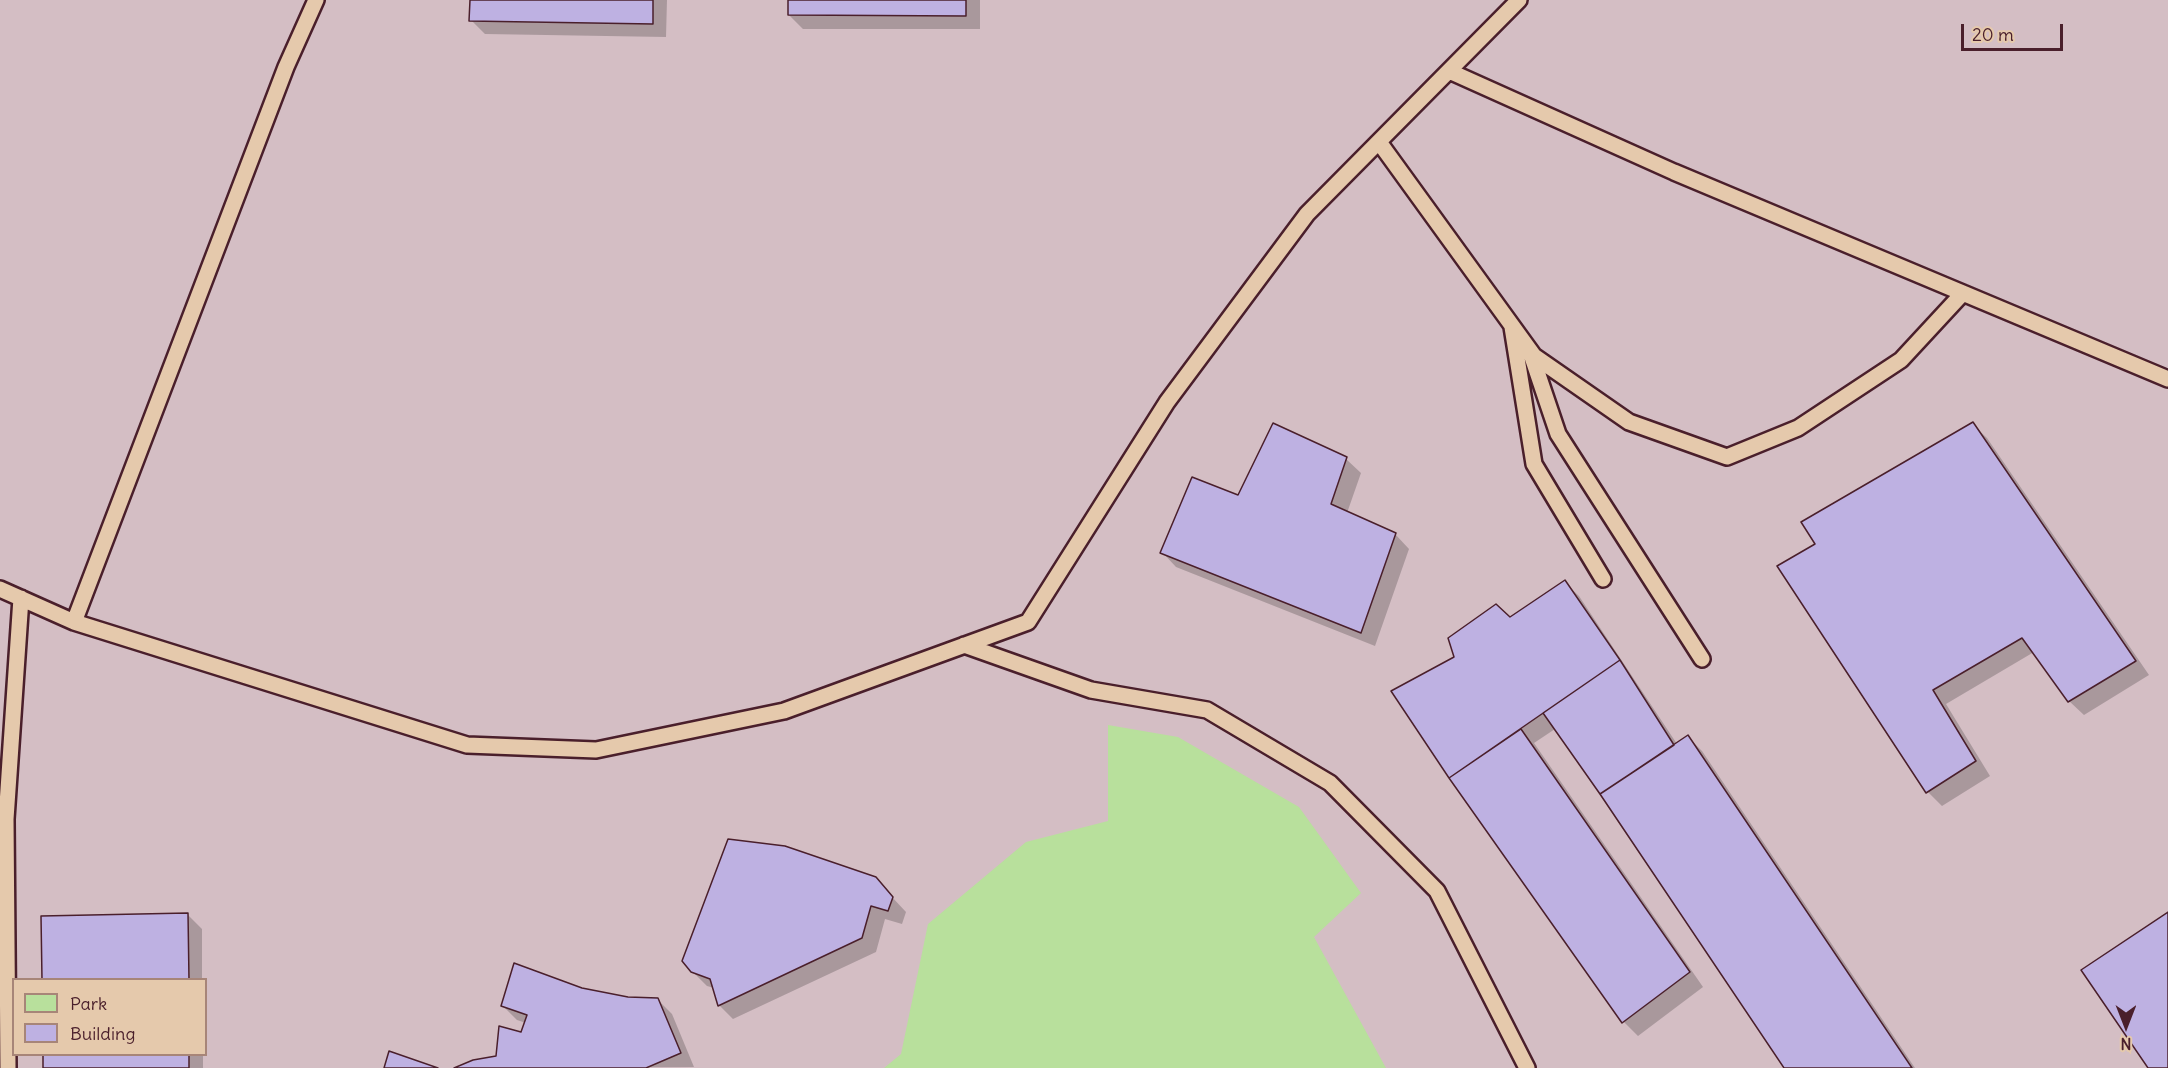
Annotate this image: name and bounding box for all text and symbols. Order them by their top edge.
scale bar [1964,12,2066,50]
text: 20 m [1972,23,2014,46]
legend [12,978,207,1056]
text: Park [70,992,107,1015]
north arrow [2096,996,2156,1056]
text: Building [70,1022,135,1045]
text: N [2120,1034,2132,1054]

